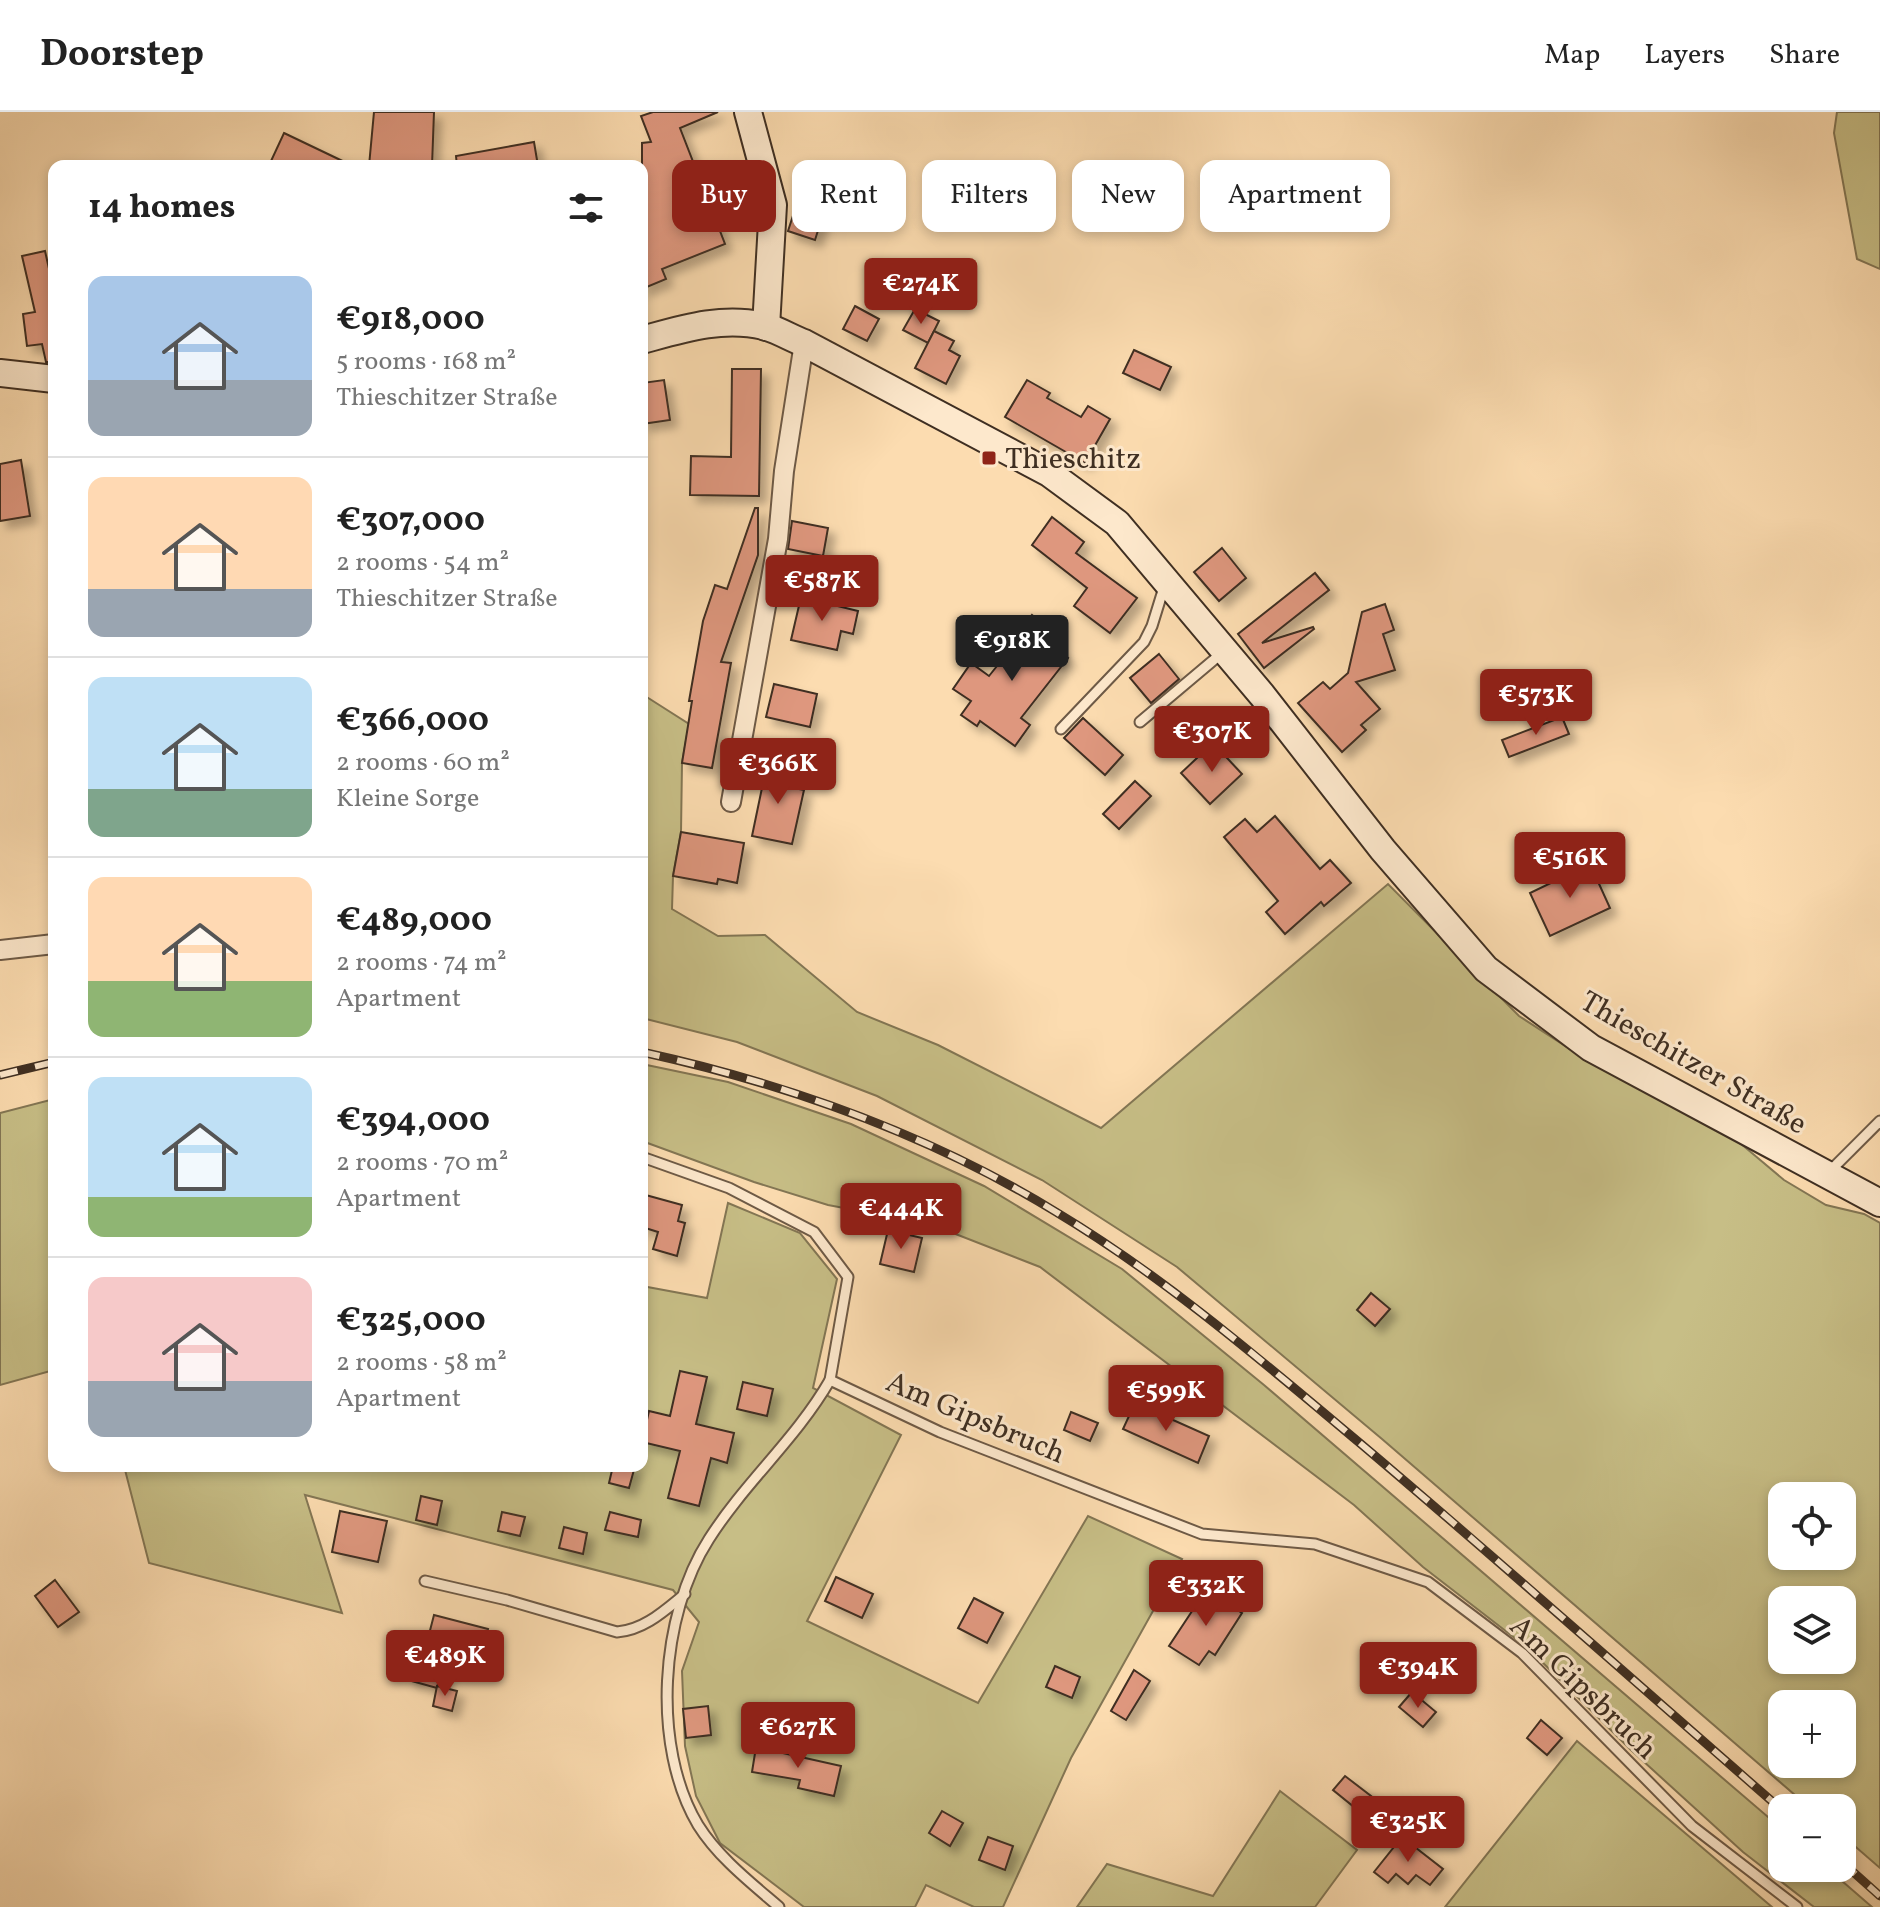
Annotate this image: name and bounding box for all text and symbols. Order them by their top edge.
text: Doorstep [40,29,204,82]
text: Map [1544,36,1600,75]
text: Layers [1644,36,1725,75]
text: Share [1769,36,1840,75]
chip: Buy [672,160,776,232]
chip: Rent [792,160,906,232]
chip: Filters [922,160,1056,232]
chip: New [1072,160,1184,232]
chip: Apartment [1200,160,1390,232]
text: 14 homes [88,185,235,232]
icon: filters [564,186,608,230]
pin: €274K [865,258,977,326]
text: €274K [882,266,960,302]
text: €918,000 [336,297,485,344]
icon: home [152,308,248,404]
text: 5 rooms · 168 m² [336,344,516,380]
text: Thieschitzer Straße [336,380,558,416]
place label: Thieschitz [1005,439,1141,481]
marker: Thieschitz [980,449,998,467]
text: €307,000 [336,498,485,545]
icon: home [152,509,248,605]
text: 2 rooms · 54 m² [336,545,509,581]
pin: €587K [766,555,878,623]
text: €587K [783,563,861,599]
text: Thieschitzer Straße [336,581,558,617]
pin: €918K [956,615,1068,683]
text: €918K [974,623,1050,659]
pin: €573K [1480,669,1592,737]
text: €573K [1498,677,1574,713]
text: €366,000 [336,698,489,745]
pin: €307K [1156,706,1268,774]
icon: home [152,709,248,805]
text: €307K [1172,714,1252,750]
pin: €366K [722,738,834,806]
text: 2 rooms · 60 m² [336,745,510,781]
text: €366K [738,746,818,782]
text: Kleine Sorge [336,781,479,817]
pin: €516K [1514,832,1626,900]
text: €516K [1532,840,1608,876]
text: €489,000 [336,898,492,945]
icon: home [152,909,248,1005]
text: 2 rooms · 74 m² [336,945,507,981]
text: Apartment [336,981,461,1017]
street label: Thieschitzer Straße [1572,982,1814,1146]
text: €394,000 [336,1098,490,1145]
icon: home [152,1109,248,1205]
text: 2 rooms · 70 m² [336,1145,508,1181]
text: Apartment [336,1181,461,1217]
pin: €444K [845,1183,957,1251]
text: €444K [858,1191,944,1227]
text: €325,000 [336,1298,486,1345]
icon: home [152,1309,248,1405]
text: 2 rooms · 58 m² [336,1345,507,1381]
street label: Am Gipsbruch [879,1362,1071,1476]
pin: €599K [1110,1365,1222,1433]
text: €599K [1126,1373,1206,1409]
text: Apartment [336,1381,461,1417]
map controls [1768,1482,1856,1882]
button: locate [1768,1482,1856,1570]
pin: €332K [1150,1560,1262,1628]
text: €332K [1167,1568,1245,1604]
button: layers [1768,1586,1856,1674]
street label: Am Gipsbruch [1499,1607,1666,1770]
pin: €489K [389,1630,501,1698]
text: €489K [404,1638,486,1674]
pin: €394K [1362,1642,1474,1710]
text: €394K [1378,1650,1458,1686]
button: + [1768,1690,1856,1778]
pin: €627K [742,1702,854,1770]
text: €627K [759,1710,837,1746]
button: − [1768,1794,1856,1882]
pin: €325K [1352,1796,1464,1864]
text: €325K [1369,1804,1447,1840]

